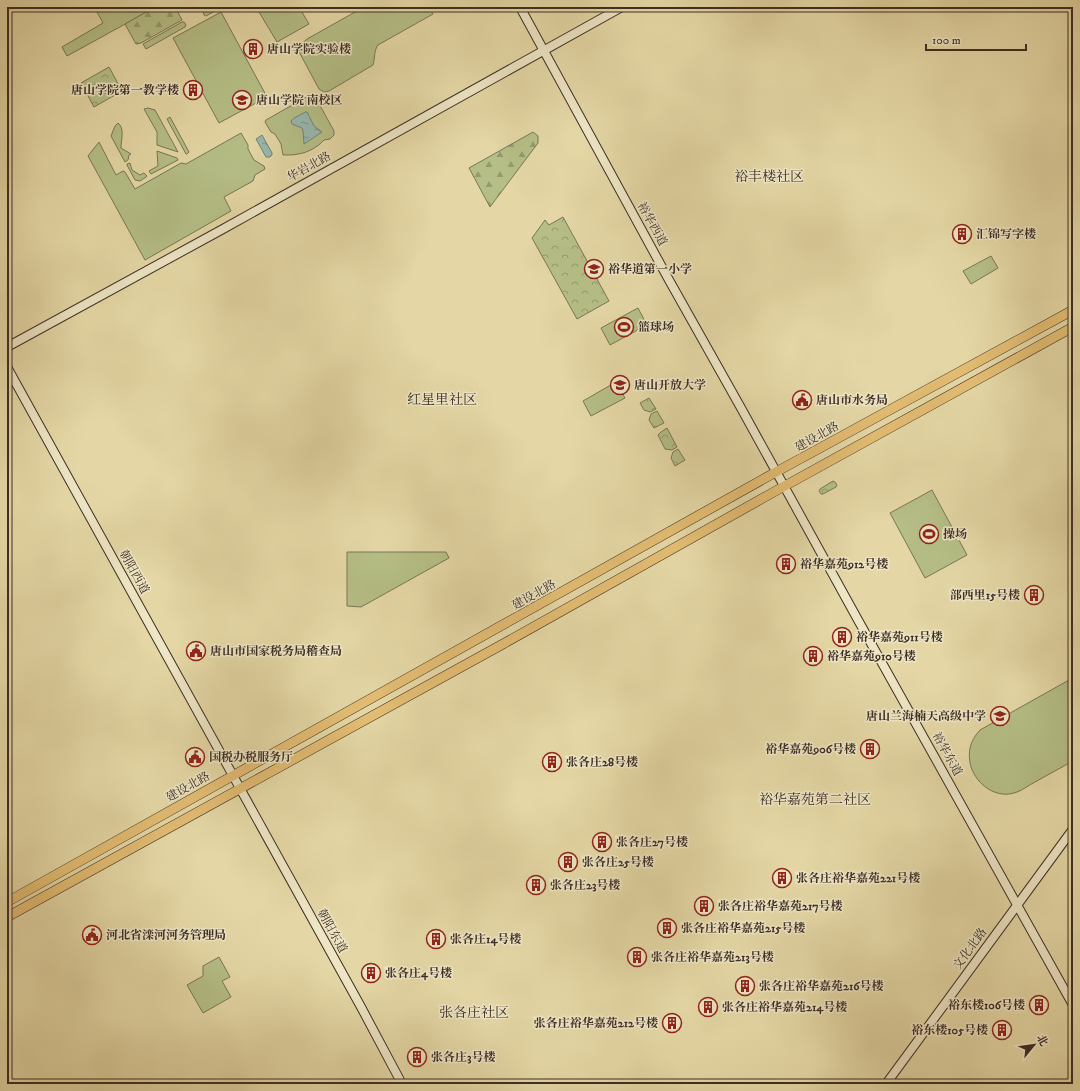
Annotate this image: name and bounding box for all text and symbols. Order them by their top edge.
scale bar [926,26,1026,52]
text: 100 m [932,33,961,48]
building icon: 唐山学院实验楼 [242,38,264,60]
place label: 唐山学院实验楼 [267,42,351,57]
building icon: 唐山学院第一教学楼 [182,79,204,101]
place label: 唐山学院第一教学楼 [71,83,179,98]
school or university icon: 唐山学院 南校区 [231,89,253,111]
place label: 唐山学院 南校区 [256,93,343,108]
street label: 华岩北路 [284,149,334,185]
district label: 裕丰楼社区 [734,168,804,186]
street label: 裕华西道 [634,199,670,249]
building icon: 汇锦写字楼 [951,223,973,245]
place label: 汇锦写字楼 [976,227,1036,242]
school or university icon: 裕华道第一小学 [583,258,605,280]
place label: 裕华道第一小学 [608,262,692,277]
sports icon: 篮球场 [613,316,635,338]
place label: 篮球场 [638,320,674,335]
school or university icon: 唐山开放大学 [609,374,631,396]
place label: 唐山开放大学 [634,378,706,393]
public building icon: 唐山市水务局 [791,389,813,411]
district label: 红星里社区 [407,391,477,409]
place label: 唐山市水务局 [816,393,888,408]
street label: 建设北路 [792,419,842,455]
sports icon: 操场 [918,523,940,545]
place label: 操场 [943,527,967,542]
street label: 朝阳西道 [116,547,152,597]
building icon: 裕华嘉苑912号楼 [775,553,797,575]
place label: 裕华嘉苑912号楼 [800,557,888,572]
street label: 建设北路 [509,577,559,613]
building icon: 部西里15号楼 [1023,584,1045,606]
place label: 部西里15号楼 [950,588,1020,603]
building icon: 裕华嘉苑911号楼 [831,626,853,648]
place label: 裕华嘉苑911号楼 [856,630,943,645]
public building icon: 唐山市国家税务局稽查局 [185,640,207,662]
place label: 唐山市国家税务局稽查局 [210,644,342,659]
building icon: 裕华嘉苑910号楼 [802,645,824,667]
place label: 裕华嘉苑910号楼 [827,649,916,664]
school or university icon: 唐山兰海楠天高级中学 [989,705,1011,727]
place label: 唐山兰海楠天高级中学 [866,709,986,724]
street label: 裕华东道 [929,729,965,779]
building icon: 裕华嘉苑906号楼 [859,738,881,760]
place label: 裕华嘉苑906号楼 [765,742,856,757]
public building icon: 国税办税服务厅 [184,746,206,768]
place label: 国税办税服务厅 [209,750,293,765]
building icon: 张各庄28号楼 [541,751,563,773]
place label: 张各庄28号楼 [566,755,638,770]
street label: 建设北路 [163,769,213,805]
district label: 裕华嘉苑第二社区 [759,791,871,809]
building icon: 张各庄27号楼 [591,831,613,853]
place label: 张各庄27号楼 [616,835,688,850]
building icon: 张各庄25号楼 [557,851,579,873]
place label: 张各庄25号楼 [582,855,654,870]
building icon: 张各庄裕华嘉苑221号楼 [771,867,793,889]
place label: 张各庄裕华嘉苑221号楼 [796,871,920,886]
building icon: 张各庄23号楼 [525,874,547,896]
place label: 张各庄23号楼 [550,878,620,893]
building icon: 张各庄裕华嘉苑217号楼 [693,895,715,917]
place label: 张各庄裕华嘉苑217号楼 [718,899,843,914]
street label: 朝阳东道 [314,906,350,956]
building icon: 张各庄裕华嘉苑215号楼 [656,917,678,939]
place label: 张各庄裕华嘉苑215号楼 [681,921,805,936]
public building icon: 河北省滦河河务管理局 [81,924,103,946]
street label: 文化北路 [950,925,990,973]
place label: 河北省滦河河务管理局 [106,928,226,943]
building icon: 张各庄14号楼 [425,928,447,950]
place label: 张各庄14号楼 [450,932,521,947]
building icon: 张各庄裕华嘉苑213号楼 [626,946,648,968]
place label: 张各庄裕华嘉苑213号楼 [651,950,774,965]
building icon: 张各庄4号楼 [360,962,382,984]
place label: 张各庄4号楼 [385,966,452,981]
building icon: 张各庄裕华嘉苑216号楼 [734,975,756,997]
place label: 张各庄裕华嘉苑216号楼 [759,979,884,994]
building icon: 裕东楼106号楼 [1028,994,1050,1016]
building icon: 张各庄裕华嘉苑214号楼 [697,996,719,1018]
place label: 裕东楼106号楼 [948,998,1025,1013]
place label: 张各庄裕华嘉苑214号楼 [722,1000,847,1015]
district label: 张各庄社区 [439,1004,509,1022]
building icon: 张各庄裕华嘉苑212号楼 [661,1012,683,1034]
place label: 张各庄裕华嘉苑212号楼 [534,1016,658,1031]
building icon: 裕东楼105号楼 [991,1019,1013,1041]
place label: 裕东楼105号楼 [911,1023,988,1038]
north arrow [1014,1025,1054,1065]
text: 北 [1033,1032,1051,1049]
building icon: 张各庄3号楼 [406,1046,428,1068]
place label: 张各庄3号楼 [431,1050,495,1065]

